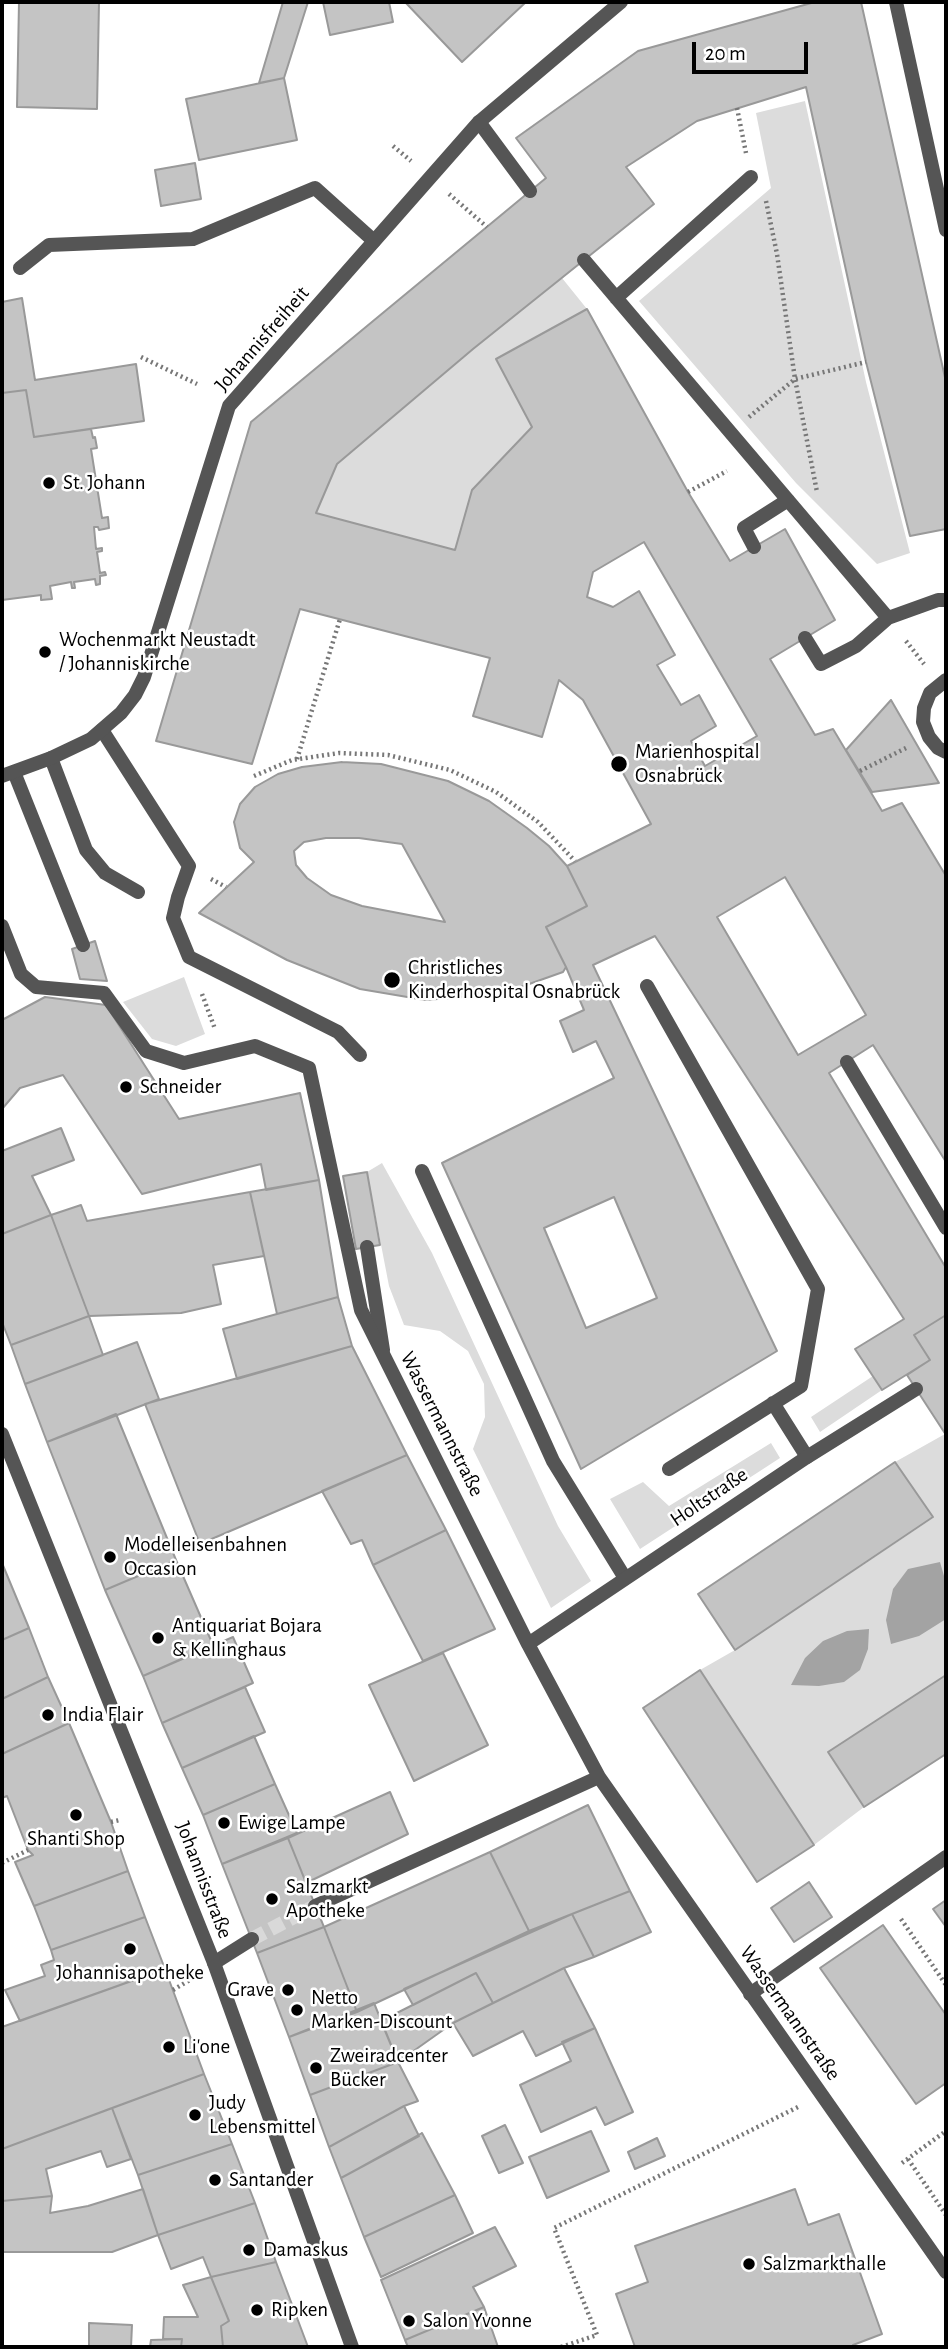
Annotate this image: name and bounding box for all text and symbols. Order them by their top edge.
scale bar [696,28,811,72]
text: 20 m [705,43,746,64]
street label: Johannisfreiheit [209,281,315,397]
place label: St. Johann [63,470,146,496]
marker: St. Johann [41,475,57,491]
place label: Wochenmarkt Neustadt / Johanniskirche [59,627,255,677]
marker: Wochenmarkt Neustadt / Johanniskirche [37,644,53,660]
place label: Marienhospital Osnabrück [635,739,760,789]
marker: Marienhospital Osnabrück [609,754,629,774]
place label: Christliches Kinderhospital Osnabrück [408,955,620,1005]
marker: Christliches Kinderhospital Osnabrück [382,970,402,990]
place label: Schneider [140,1074,221,1100]
marker: Schneider [118,1079,134,1095]
street label: Wassermannstraße [395,1347,489,1501]
street label: Holtstraße [665,1462,753,1532]
place label: Modelleisenbahnen Occasion [124,1532,287,1582]
marker: Modelleisenbahnen Occasion [102,1549,118,1565]
place label: Antiquariat Bojara & Kellinghaus [172,1613,322,1663]
marker: Antiquariat Bojara & Kellinghaus [150,1630,166,1646]
place label: India Flair [62,1702,143,1728]
marker: India Flair [40,1707,56,1723]
marker: Shanti Shop [68,1807,84,1823]
place label: Ewige Lampe [238,1810,345,1836]
marker: Ewige Lampe [216,1815,232,1831]
street label: Johannisstraße [170,1818,238,1942]
place label: Shanti Shop [27,1826,125,1852]
place label: Salzmarkt Apotheke [286,1874,368,1924]
marker: Salzmarkt Apotheke [264,1891,280,1907]
marker: Johannisapotheke [122,1941,138,1957]
street label: Wassermannstraße [734,1941,846,2085]
place label: Johannisapotheke [56,1960,204,1986]
place label: Grave [228,1977,274,2003]
marker: Grave [280,1982,296,1998]
place label: Netto Marken-Discount [311,1985,452,2035]
marker: Netto Marken-Discount [289,2002,305,2018]
place label: Li'one [183,2034,230,2060]
marker: Li'one [161,2039,177,2055]
place label: Zweiradcenter Bücker [330,2043,448,2093]
marker: Zweiradcenter Bücker [308,2060,324,2076]
place label: Judy Lebensmittel [209,2090,316,2140]
marker: Judy Lebensmittel [187,2107,203,2123]
place label: Santander [229,2167,313,2193]
marker: Santander [207,2172,223,2188]
place label: Damaskus [263,2237,348,2263]
marker: Damaskus [241,2242,257,2258]
place label: Salzmarkthalle [763,2251,886,2277]
marker: Salzmarkthalle [741,2256,757,2272]
place label: Ripken [271,2297,328,2323]
marker: Ripken [249,2302,265,2318]
place label: Salon Yvonne [423,2308,532,2334]
marker: Salon Yvonne [401,2313,417,2329]

